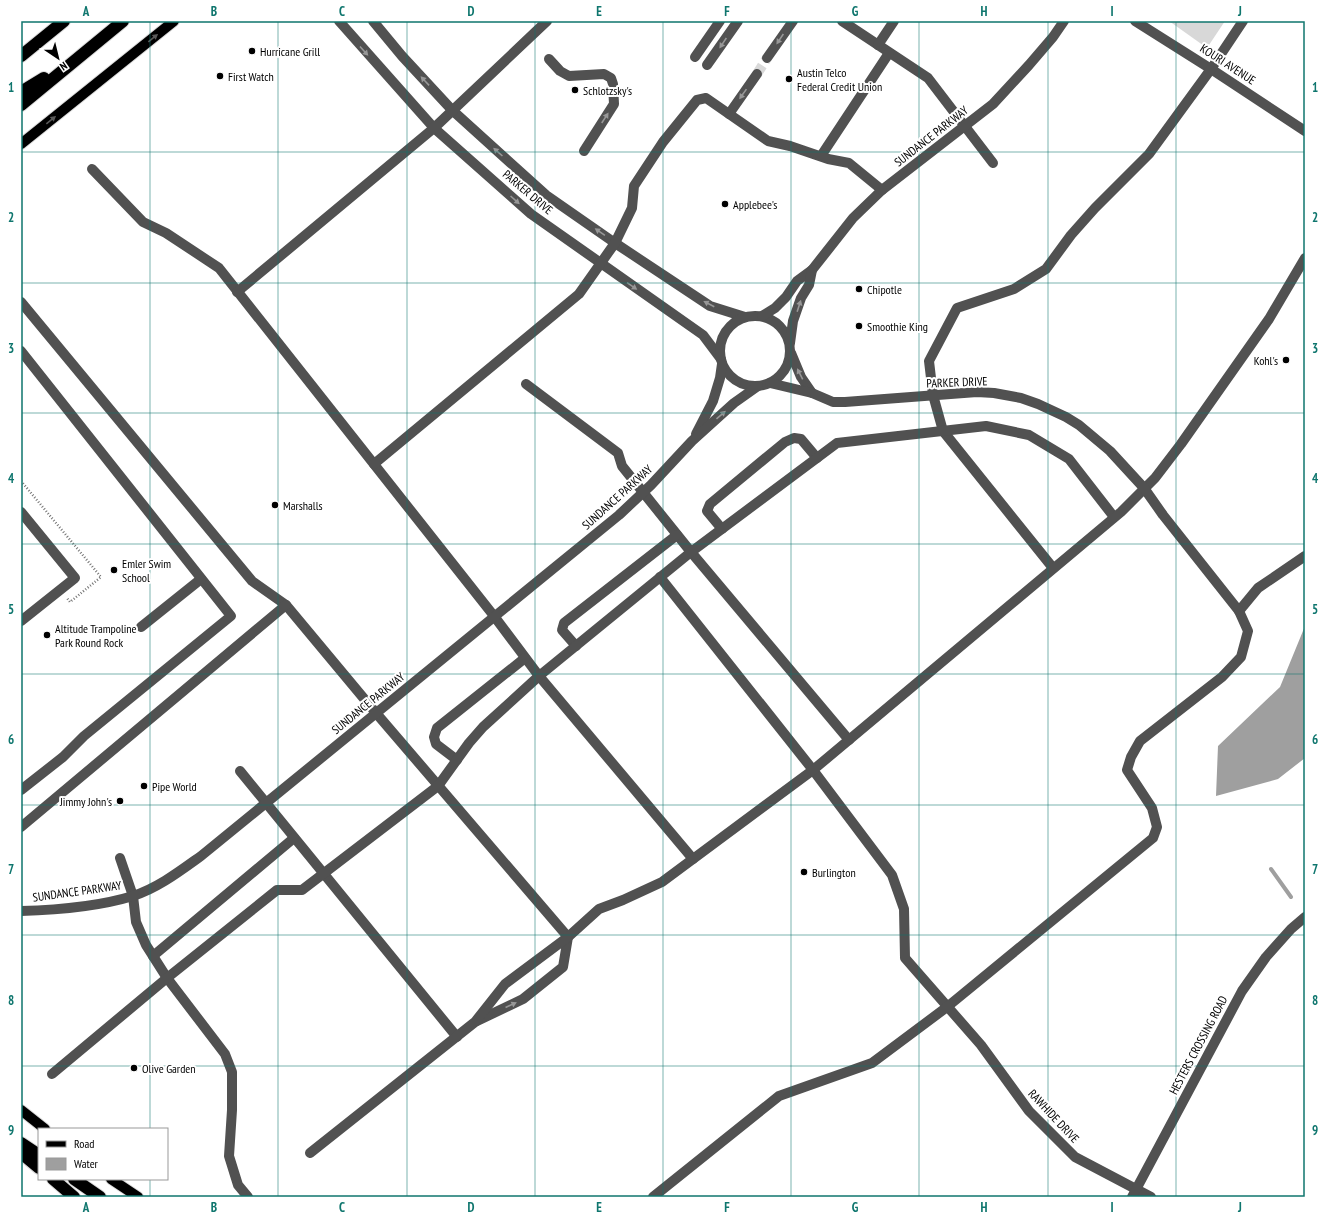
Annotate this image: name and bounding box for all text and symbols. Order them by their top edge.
text: A [82,3,90,20]
text: B [211,3,217,20]
text: C [339,3,345,20]
text: D [468,3,475,20]
text: E [596,3,602,20]
text: F [724,3,730,20]
text: G [852,3,859,20]
text: H [981,3,988,20]
text: I [1110,3,1114,20]
text: J [1237,3,1242,20]
one-way arrow [147,34,158,43]
one-way arrow [776,34,784,45]
north arrow [38,38,78,78]
one-way arrow [719,38,727,48]
street label: KOURI AVENUE [1197,41,1259,87]
place label: Hurricane Grill [260,44,320,59]
one-way arrow [360,45,369,56]
marker: Hurricane Grill [247,46,257,56]
text: N [57,59,70,74]
place label: Austin Telco Federal Credit Union [797,65,882,94]
place label: First Watch [228,69,274,84]
marker: First Watch [215,71,225,81]
marker: Austin Telco Federal Credit Union [784,74,794,84]
one-way arrow [420,76,430,86]
text: 1 [8,79,14,96]
text: 1 [1312,79,1318,96]
place label: Schlotzsky's [583,83,632,98]
marker: Schlotzsky's [570,85,580,95]
one-way arrow [739,89,747,99]
street label: SUNDANCE PARKWAY [891,102,971,169]
one-way arrow [601,113,608,124]
one-way arrow [46,116,57,124]
one-way arrow [493,147,504,156]
street label: PARKER DRIVE [500,167,556,217]
one-way arrow [510,196,521,205]
place label: Applebee's [733,197,777,212]
marker: Applebee's [720,199,730,209]
text: 2 [8,209,14,226]
text: 2 [1312,209,1318,226]
one-way arrow [595,229,605,237]
one-way arrow [627,282,638,290]
place label: Chipotle [867,282,902,297]
marker: Chipotle [854,284,864,294]
one-way arrow [796,299,802,311]
one-way arrow [703,300,715,307]
place label: Smoothie King [867,319,928,334]
marker: Smoothie King [854,321,864,331]
text: 3 [8,340,14,357]
text: 3 [1312,340,1318,357]
place label: Kohl's [1254,353,1278,368]
marker: Kohl's [1281,355,1291,365]
one-way arrow [797,368,803,380]
street label: PARKER DRIVE [926,373,988,391]
one-way arrow [716,410,726,419]
street label: SUNDANCE PARKWAY [579,461,656,533]
text: 4 [8,470,15,487]
text: 4 [1312,470,1319,487]
place label: Marshalls [283,498,323,513]
marker: Marshalls [270,500,280,510]
place label: Emler Swim School [122,556,171,585]
marker: Emler Swim School [109,565,119,575]
text: 5 [8,601,14,618]
text: 5 [1312,601,1318,618]
place label: Altitude Trampoline Park Round Rock [55,621,137,650]
marker: Altitude Trampoline Park Round Rock [42,630,52,640]
street label: SUNDANCE PARKWAY [329,669,408,737]
text: 6 [8,731,14,748]
text: 6 [1312,731,1318,748]
place label: Pipe World [152,779,197,794]
marker: Pipe World [139,781,149,791]
place label: Jimmy John's [59,794,112,809]
marker: Jimmy John's [115,796,125,806]
text: 7 [8,861,14,878]
text: 7 [1312,861,1318,878]
place label: Burlington [812,865,856,880]
marker: Burlington [799,867,809,877]
street label: SUNDANCE PARKWAY [32,877,123,905]
text: 8 [8,992,14,1009]
text: 8 [1312,992,1318,1009]
street label: HESTERS CROSSING ROAD [1166,993,1230,1097]
one-way arrow [505,1002,517,1008]
place label: Olive Garden [142,1061,196,1076]
marker: Olive Garden [129,1063,139,1073]
street label: RAWHIDE DRIVE [1025,1086,1083,1146]
text: 9 [8,1122,14,1139]
text: 9 [1312,1122,1318,1139]
legend [38,1128,168,1180]
text: Road [74,1136,94,1151]
text: Water [74,1156,99,1171]
text: A [82,1199,90,1216]
text: B [211,1199,217,1216]
text: C [339,1199,345,1216]
text: D [468,1199,475,1216]
text: E [596,1199,602,1216]
text: F [724,1199,730,1216]
text: G [852,1199,859,1216]
text: H [981,1199,988,1216]
text: I [1110,1199,1114,1216]
text: J [1237,1199,1242,1216]

